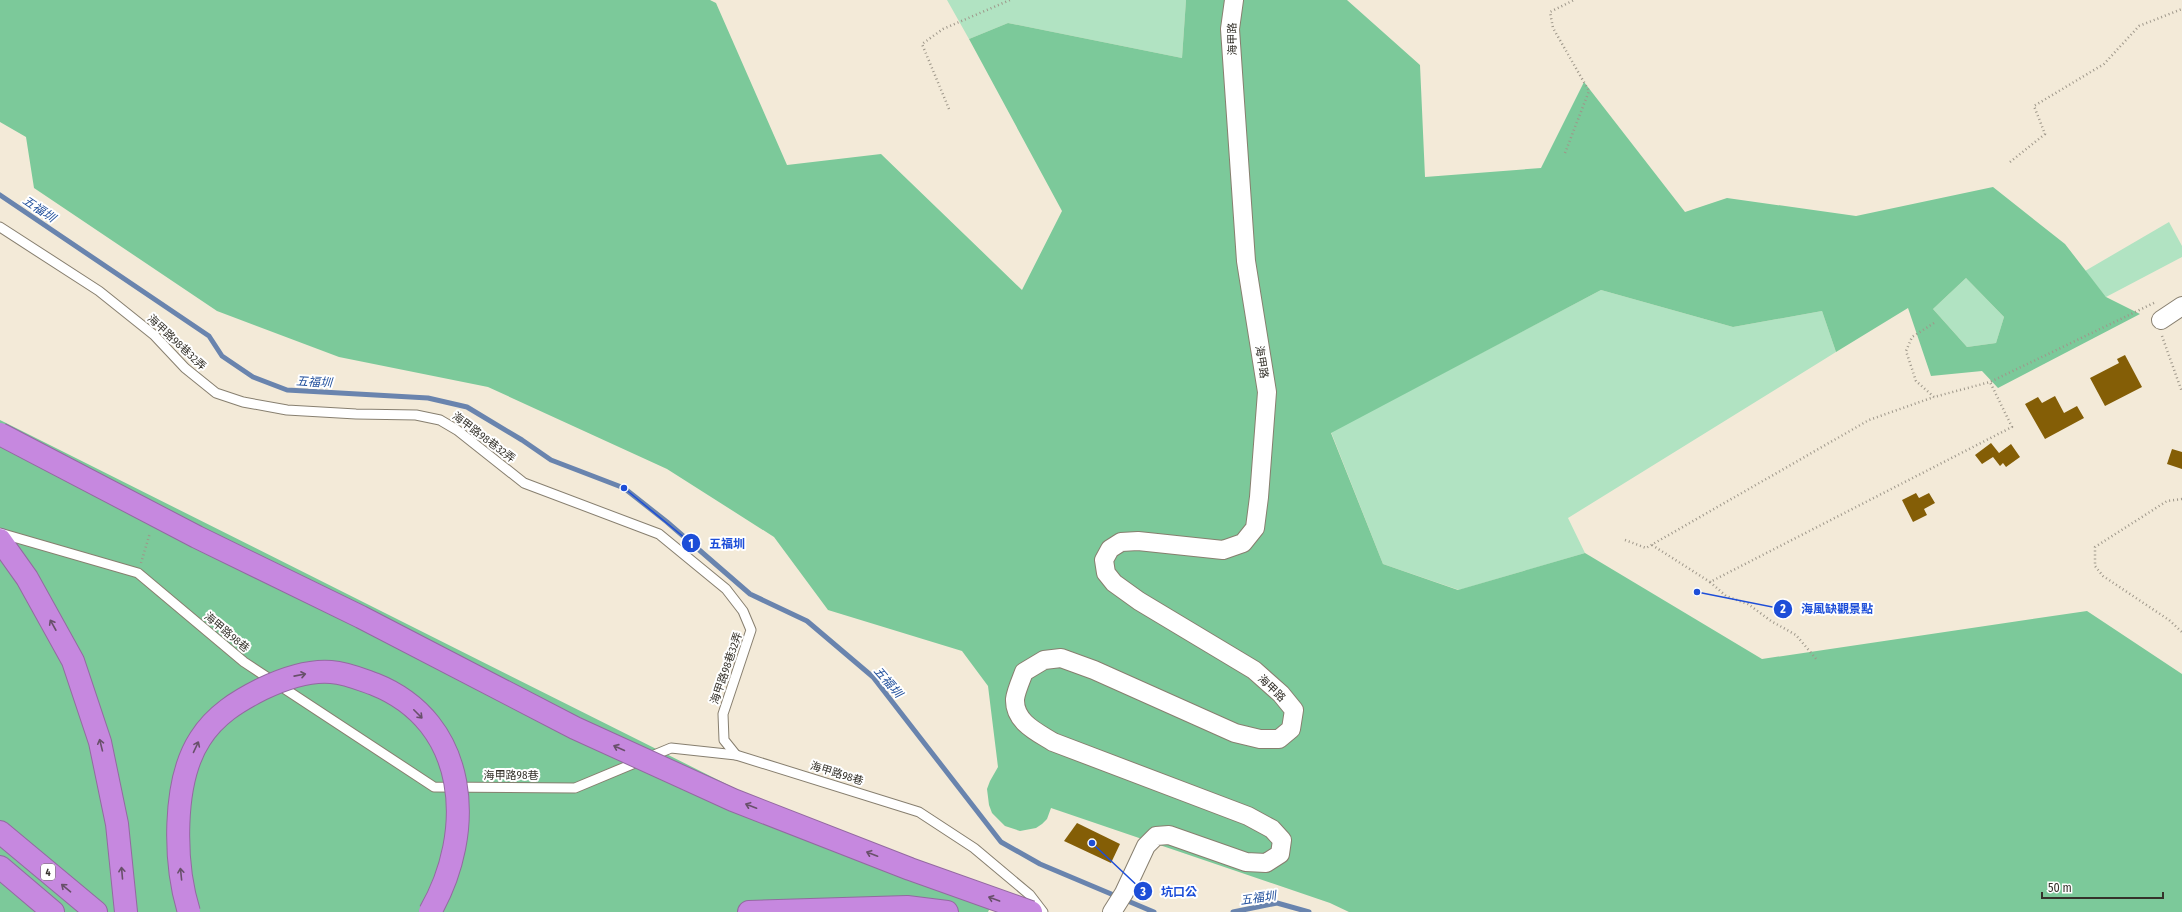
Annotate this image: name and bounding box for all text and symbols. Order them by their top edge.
street label: 海甲路 [1226,22,1239,56]
water label: 五福圳 [20,193,59,226]
street label: 海甲路98巷32弄 [145,312,209,373]
street label: 海甲路 [1253,345,1271,379]
water label: 五福圳 [296,374,334,390]
street label: 海甲路98巷32弄 [450,409,518,465]
callout: 五福圳 [681,531,753,555]
text: 1 [688,537,694,551]
text: 五福圳 [709,537,745,551]
callout: 海風缺觀景點 [1773,597,1881,621]
text: 2 [1779,602,1786,616]
text: 海風缺觀景點 [1801,602,1873,616]
street label: 海甲路98巷 [201,610,252,655]
one-way arrow [48,619,56,631]
street label: 海甲路98巷32弄 [708,630,745,706]
water label: 五福圳 [871,664,906,702]
one-way arrow [293,671,306,679]
street label: 海甲路 [1255,672,1288,704]
one-way arrow [413,709,423,718]
one-way arrow [96,739,104,752]
one-way arrow [193,741,200,753]
one-way arrow [614,744,626,751]
street label: 海甲路98巷 [809,759,865,788]
street label: 海甲路98巷 [484,769,538,782]
one-way arrow [745,802,757,810]
one-way arrow [866,849,878,857]
road number: 4 [41,864,55,880]
one-way arrow [118,867,126,880]
one-way arrow [177,868,185,881]
scale bar [2042,874,2163,900]
callout: 坑口公 [1133,879,1205,903]
text: 50 m [2048,881,2072,895]
one-way arrow [60,883,71,892]
text: 3 [1139,885,1146,899]
text: 坑口公 [1161,885,1197,899]
water label: 五福圳 [1239,888,1279,907]
one-way arrow [987,895,1000,902]

